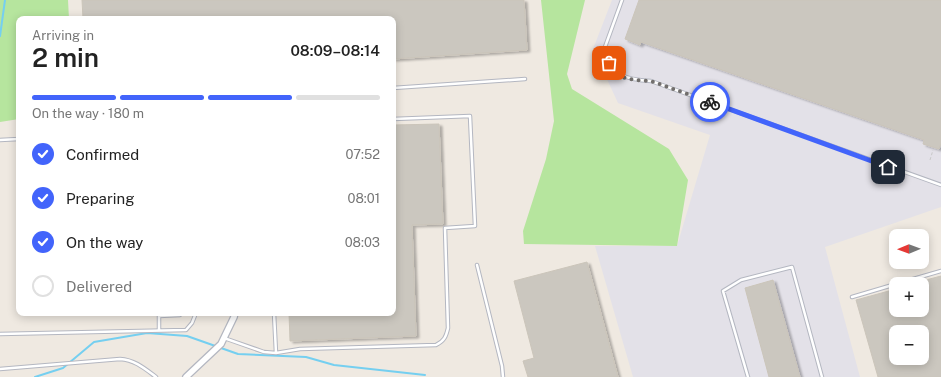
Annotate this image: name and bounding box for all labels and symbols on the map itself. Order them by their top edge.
pin [592,46,626,80]
courier [690,82,730,122]
pin [871,150,905,184]
north arrow [889,229,929,269]

